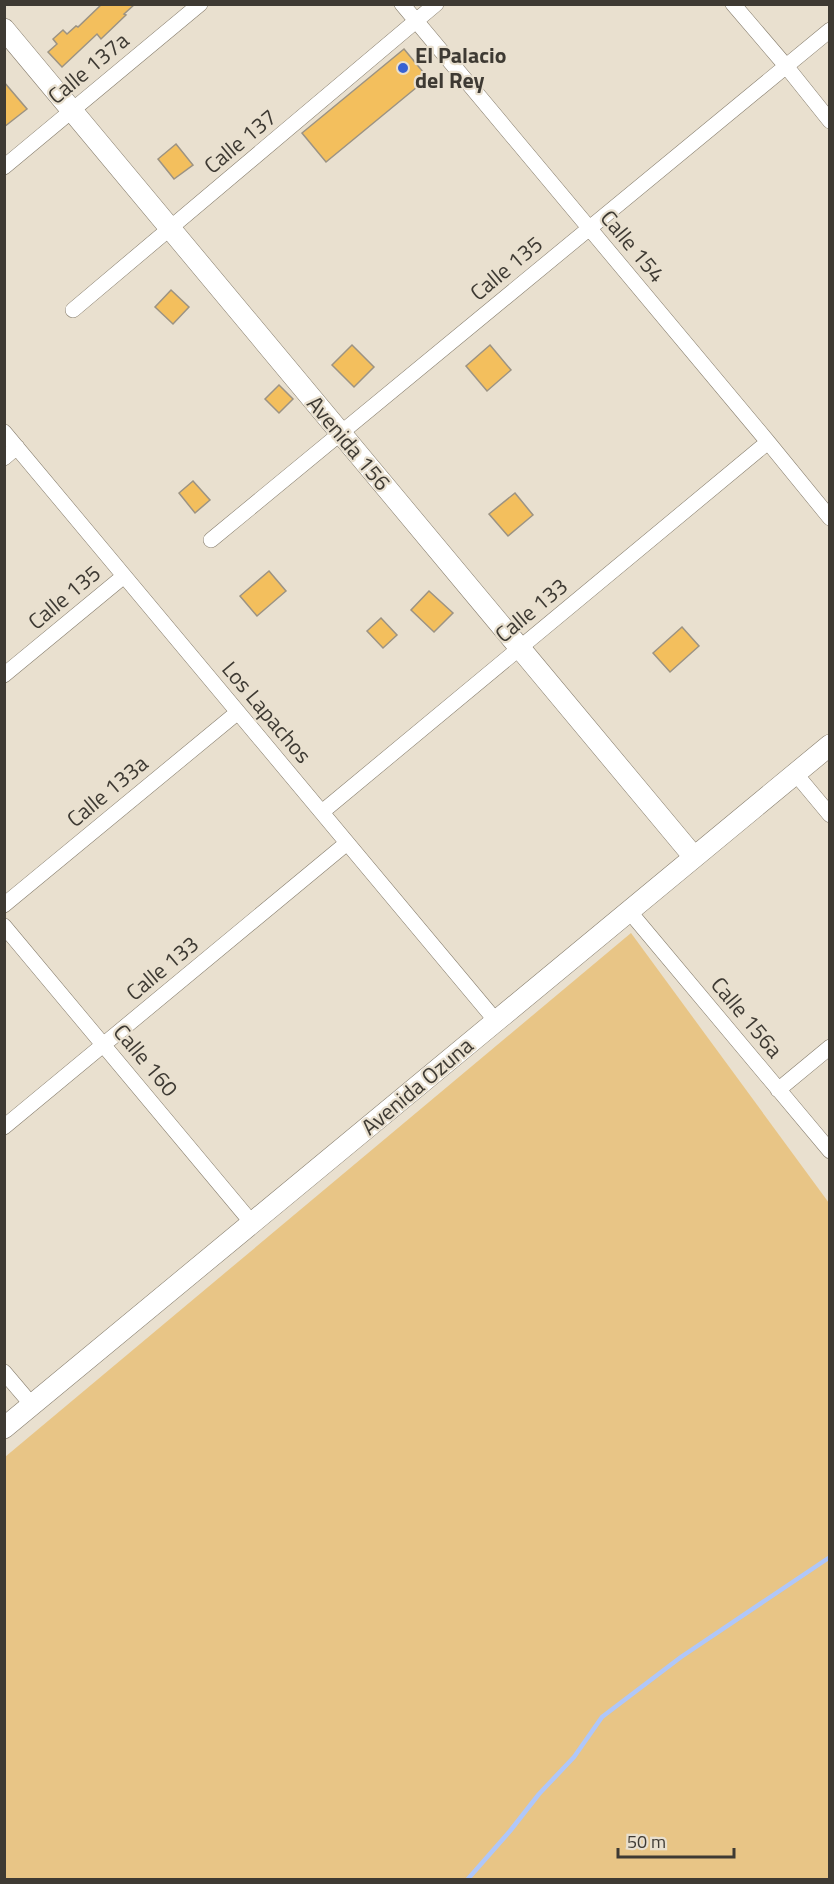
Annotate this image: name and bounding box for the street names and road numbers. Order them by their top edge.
street label: Calle 137a [40,24,136,112]
street label: Calle 137 [196,100,284,182]
street label: Calle 154 [592,202,674,290]
street label: Calle 135 [462,227,550,309]
street label: Avenida 156 [299,388,399,498]
street label: Calle 135 [20,556,108,638]
street label: Calle 133 [487,569,575,651]
street label: Los Lapachos [214,653,320,771]
street label: Calle 133a [59,747,155,835]
street label: Calle 133 [118,927,206,1009]
street label: Calle 156a [703,969,791,1065]
street label: Calle 160 [105,1016,187,1104]
street label: Avenida Ozuna [353,1029,481,1143]

